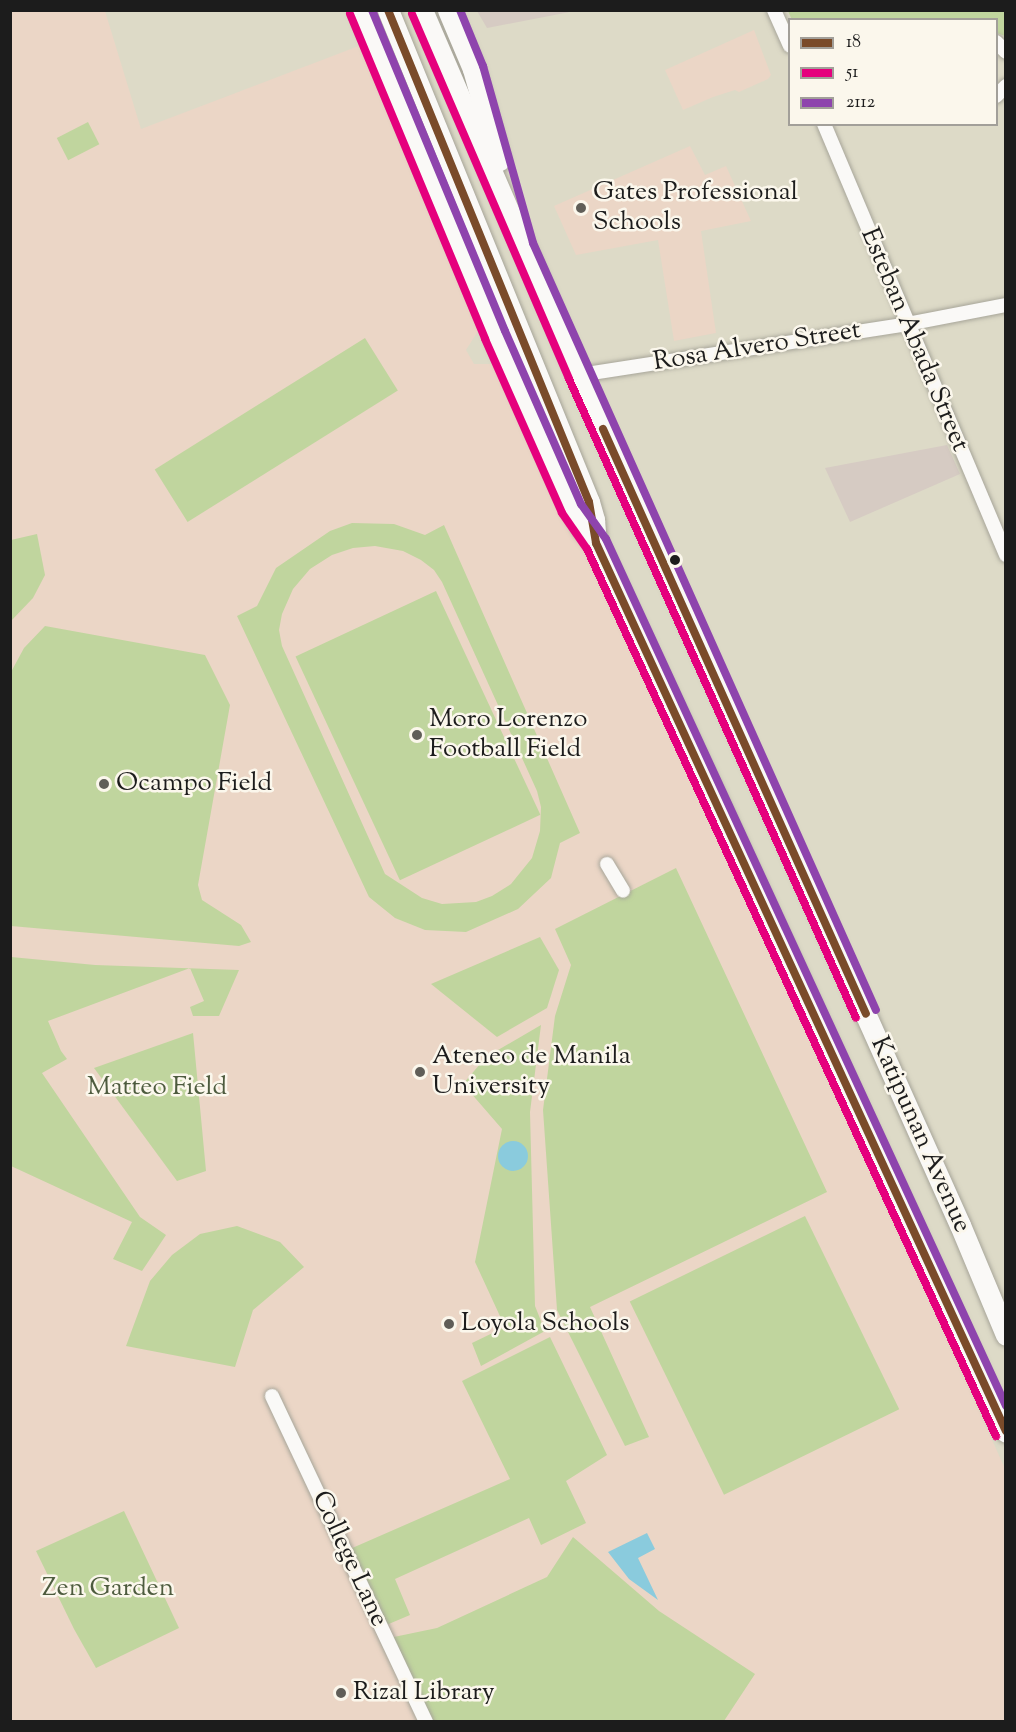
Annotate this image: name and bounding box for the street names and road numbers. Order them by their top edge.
street label: Esteban Abada Street [853,224,975,456]
street label: Rosa Alvero Street [651,315,863,379]
street label: Katipunan Avenue [863,1032,977,1238]
street label: College Lane [304,1486,394,1632]

